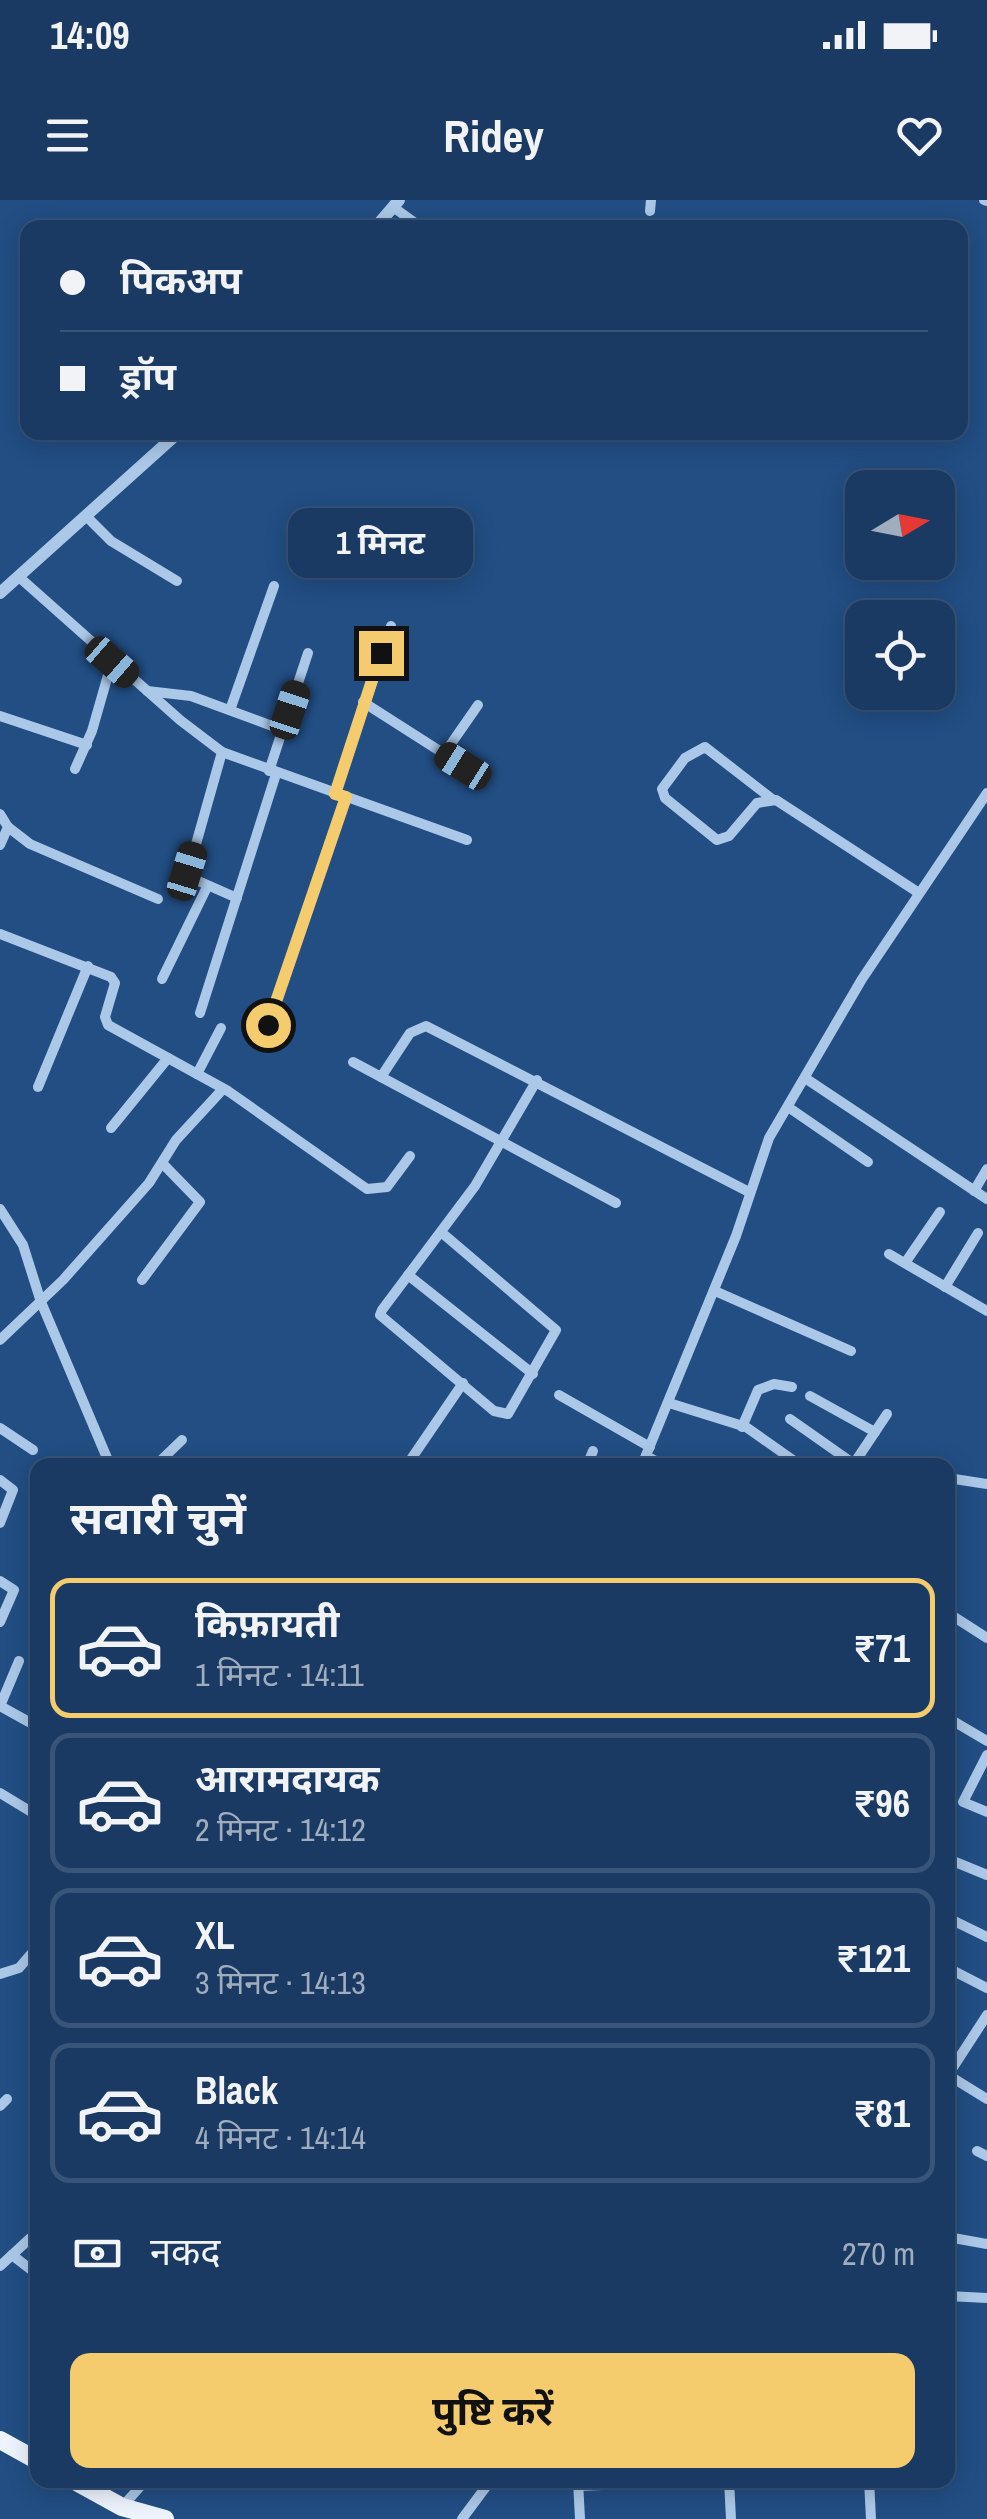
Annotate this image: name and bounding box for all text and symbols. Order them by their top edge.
text: 14:09 [50,10,130,61]
text: Ridey [443,105,544,166]
icon: menu [40,108,95,163]
icon: heart [892,108,947,163]
text: पिकअप [120,255,242,306]
text: ड्रॉप [120,351,176,402]
north arrow [845,470,955,580]
map controls [845,470,955,710]
callout: 1 मिनट [288,508,474,578]
text: 1 मिनट [336,521,425,564]
button: locate [845,600,955,710]
car [80,631,144,693]
route end [359,631,404,676]
car [266,677,314,743]
car [430,737,496,795]
car [164,838,210,904]
route start [246,1003,291,1048]
text: सवारी चुनें [70,1487,246,1548]
text: किफ़ायती [195,1598,339,1649]
icon: car [75,1603,165,1693]
text: ₹71 [853,1623,910,1674]
text: 1 मिनट · 14:11 [195,1653,364,1696]
text: आरामदायक [195,1753,379,1804]
icon: car [75,1758,165,1848]
text: ₹96 [853,1778,910,1829]
text: 2 मिनट · 14:12 [195,1808,366,1851]
text: XL [195,1910,235,1961]
icon: car [75,1913,165,2003]
text: ₹121 [836,1933,910,1984]
text: 3 मिनट · 14:13 [195,1961,366,2004]
text: Black [195,2065,278,2116]
icon: car [75,2068,165,2158]
text: ₹81 [853,2088,910,2139]
text: 4 मिनट · 14:14 [195,2116,366,2159]
icon: cash [70,2226,125,2281]
text: नकद [150,2226,220,2277]
text: 270 m [842,2232,915,2275]
button: पुष्टि करें [70,2353,915,2468]

